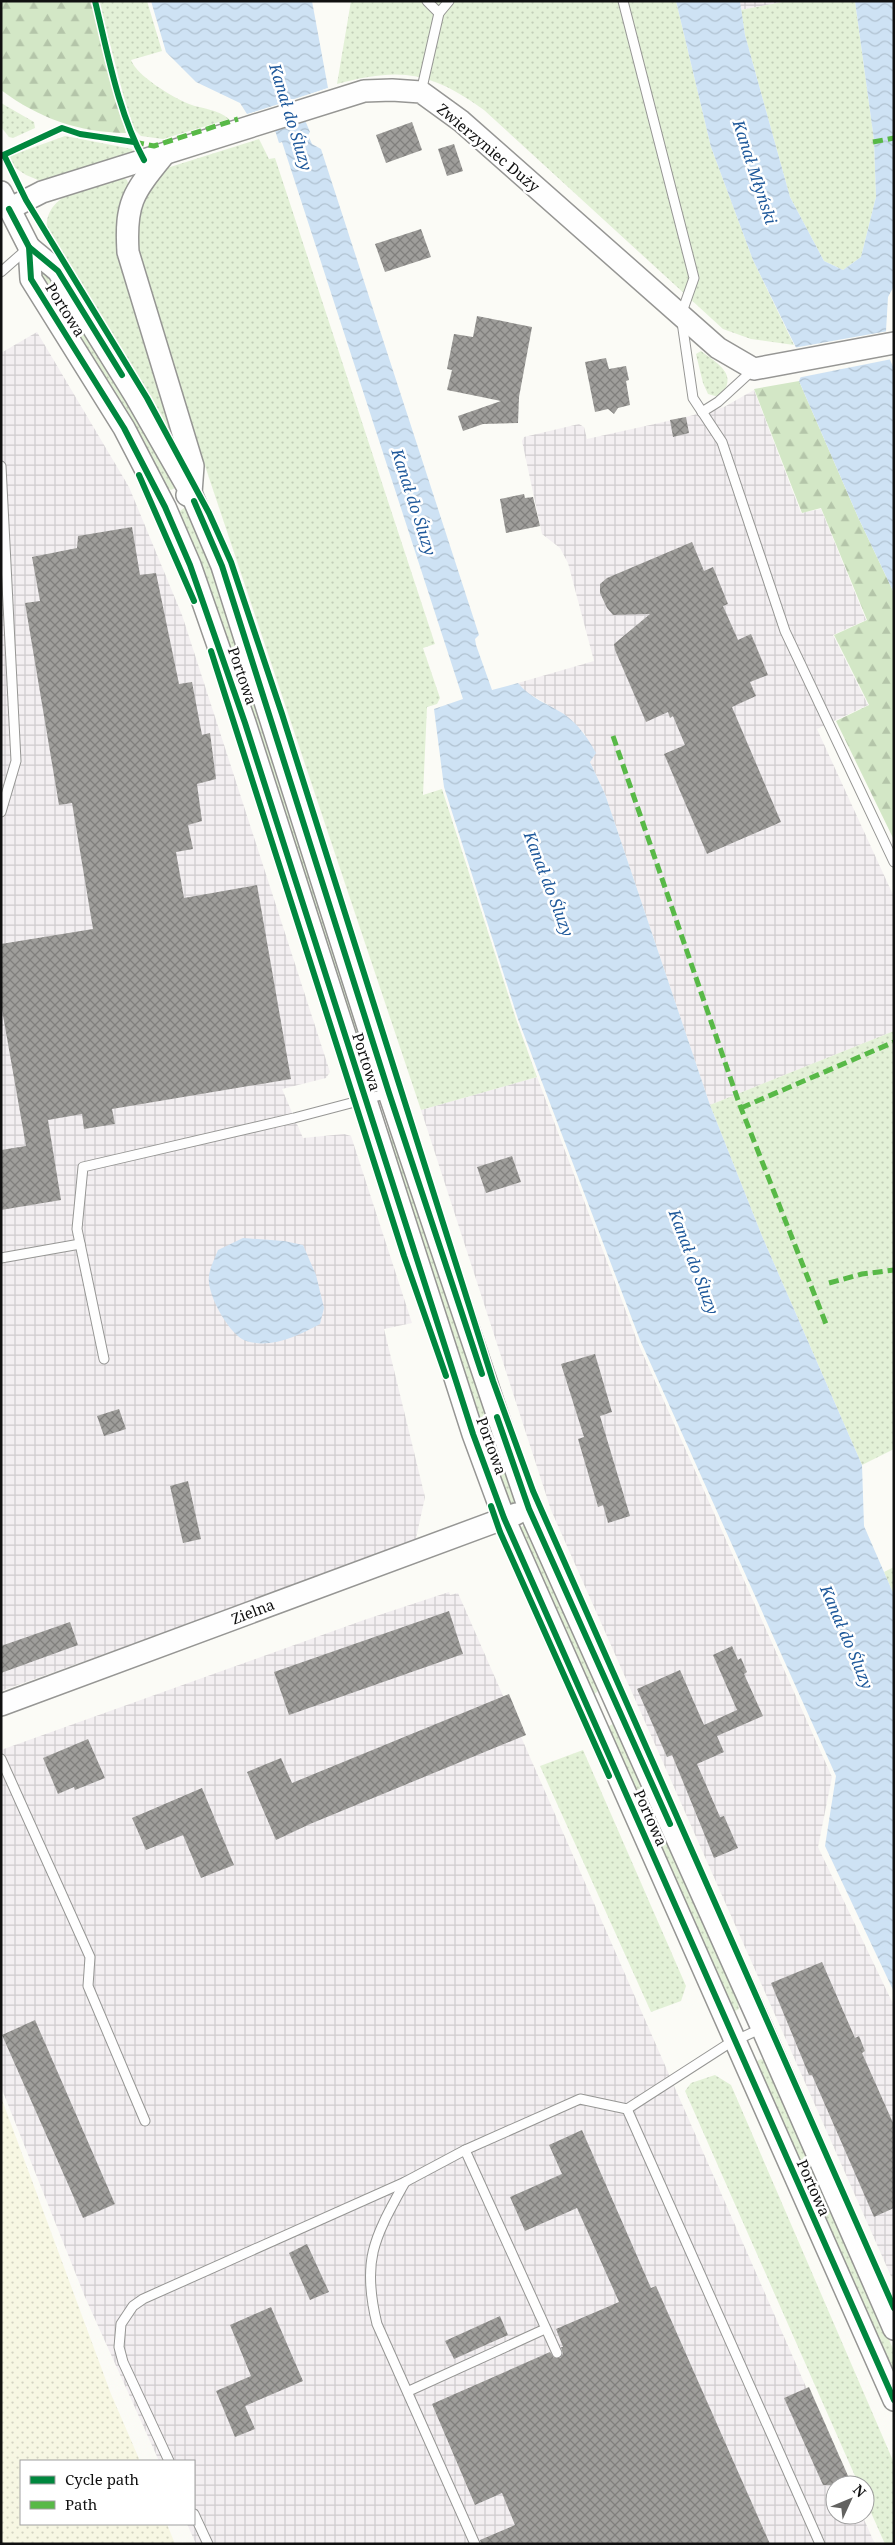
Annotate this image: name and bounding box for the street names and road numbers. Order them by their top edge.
street label: Zwierzyniec Duży [433,98,545,196]
street label: Portowa [41,279,90,340]
street label: Portowa [224,644,262,707]
street label: Portowa [348,1030,386,1093]
street label: Portowa [472,1414,512,1477]
street label: Zielna [228,1594,277,1628]
street label: Portowa [630,1786,672,1849]
street label: Portowa [793,2156,835,2219]

